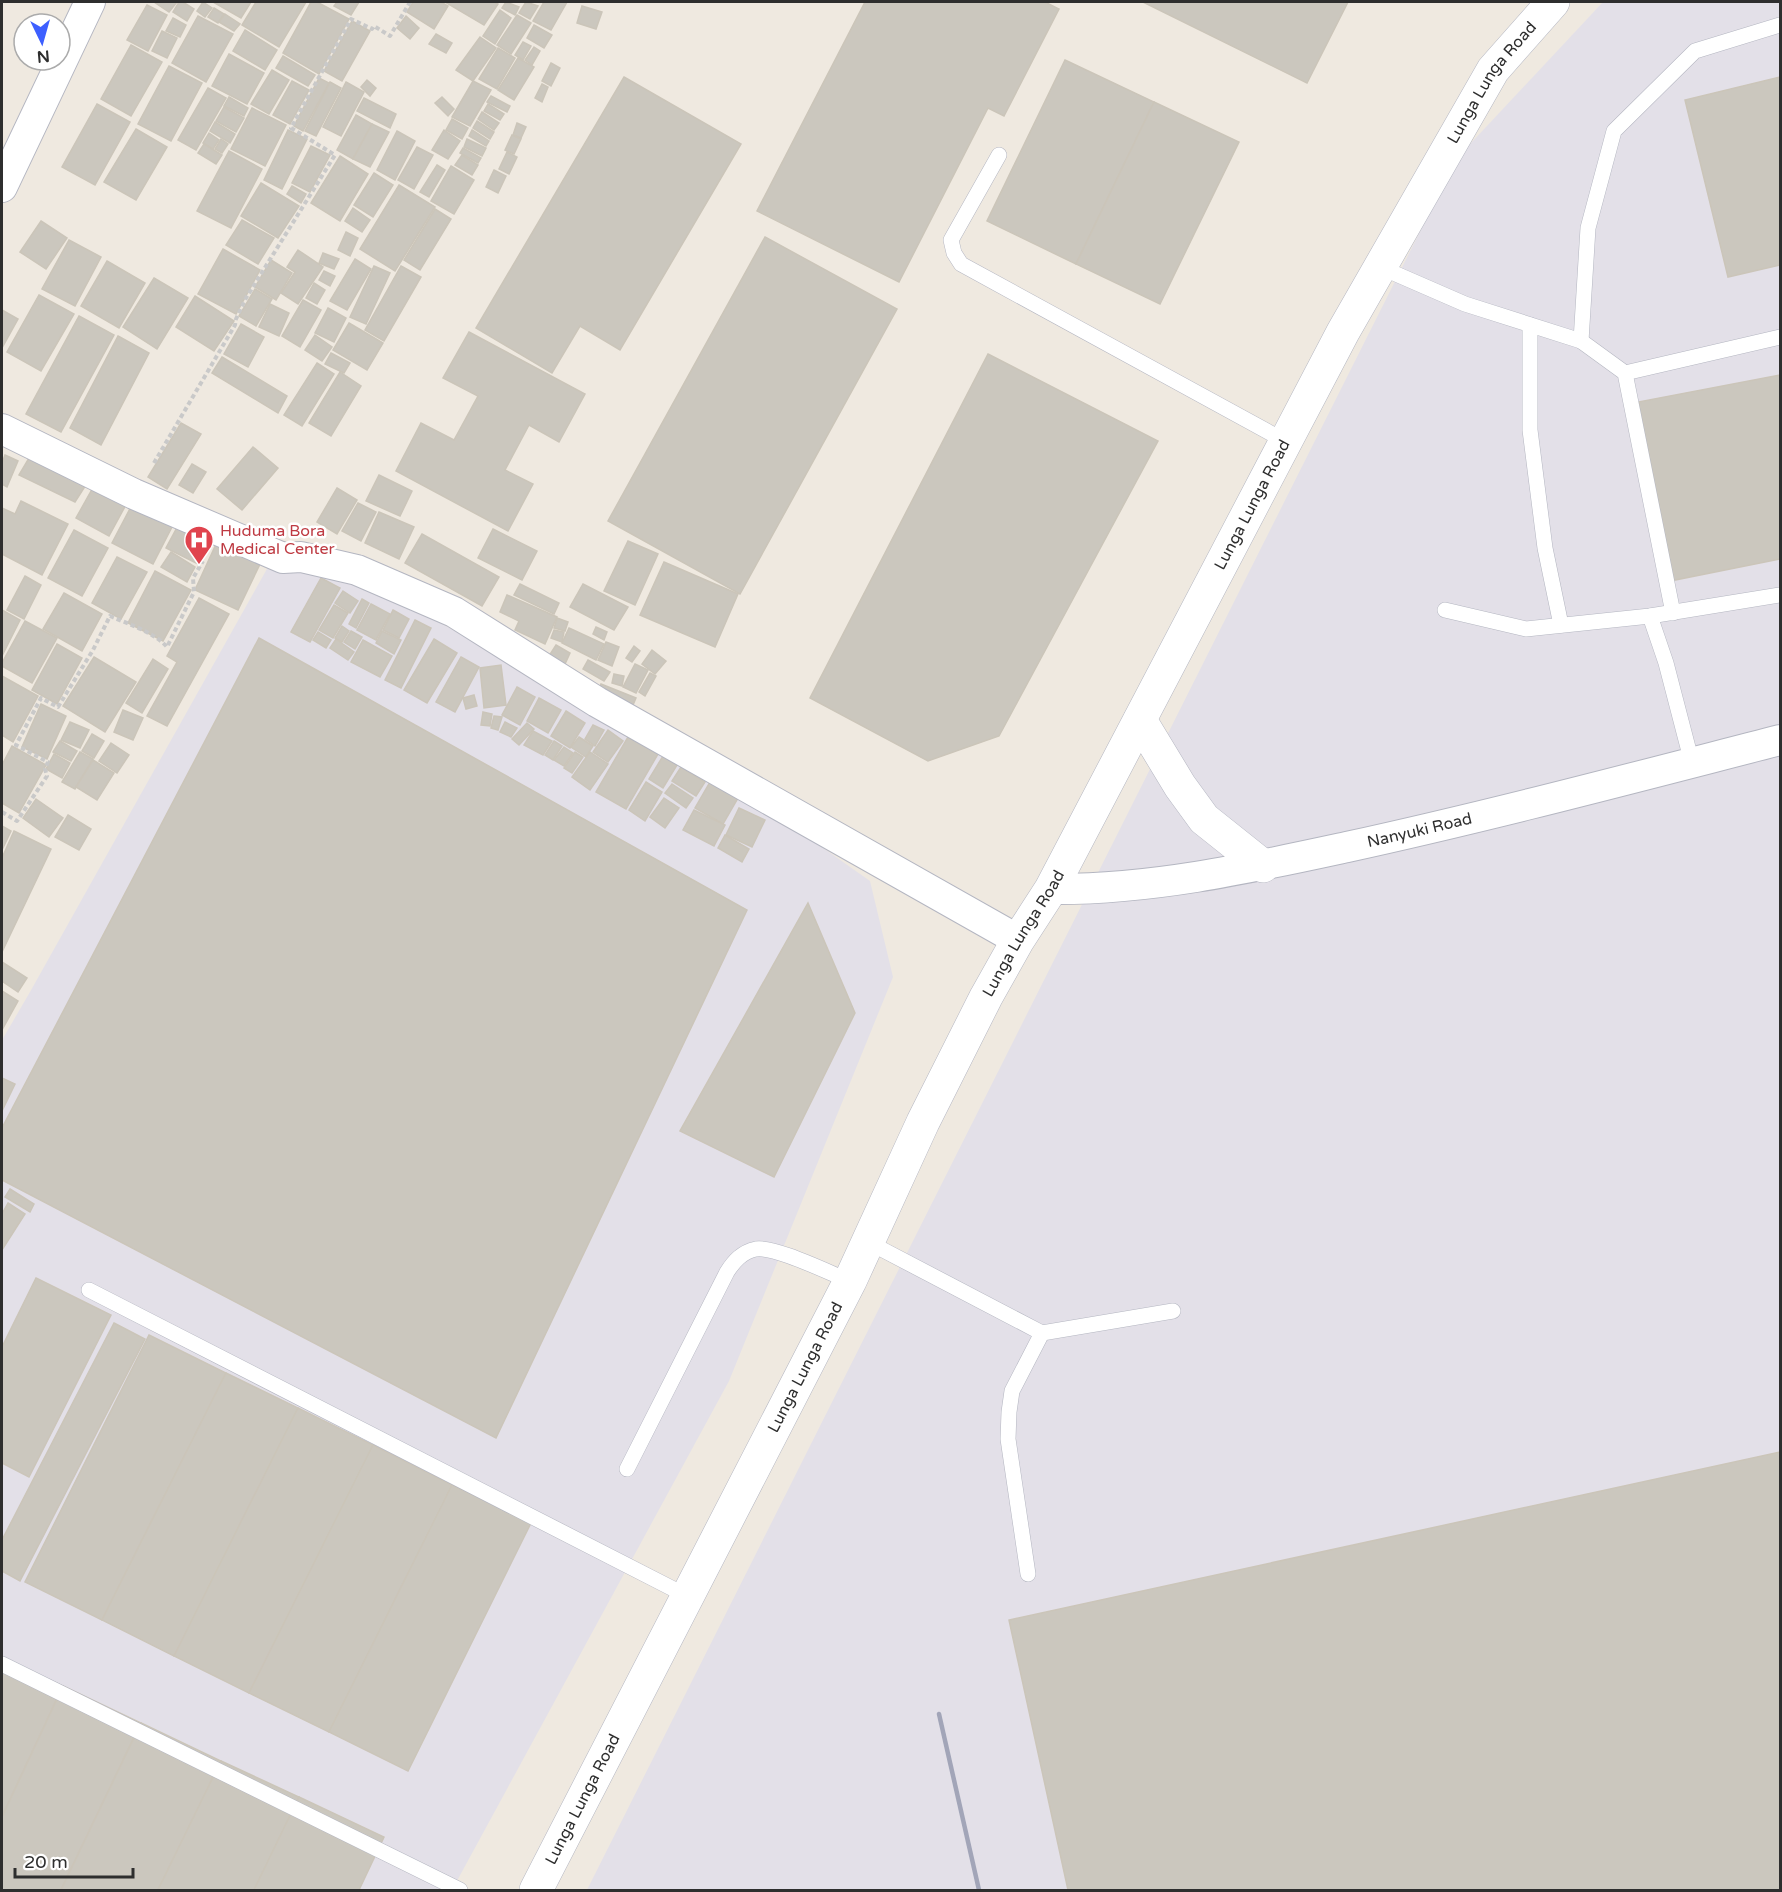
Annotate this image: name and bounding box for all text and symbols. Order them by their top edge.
north arrow [12,12,72,72]
street label: Lunga Lunga Road [1443,18,1541,147]
text: N [36,45,50,66]
street label: Lunga Lunga Road [1210,436,1295,573]
place label: Huduma Bora Medical Center [220,521,336,559]
hospital icon: Huduma Bora Medical Center [183,524,215,566]
street label: Nanyuki Road [1365,809,1474,852]
street label: Lunga Lunga Road [978,867,1069,1000]
street label: Lunga Lunga Road [764,1299,847,1436]
street label: Lunga Lunga Road [541,1731,625,1868]
scale bar [15,1841,134,1879]
text: 20 m [24,1851,68,1873]

